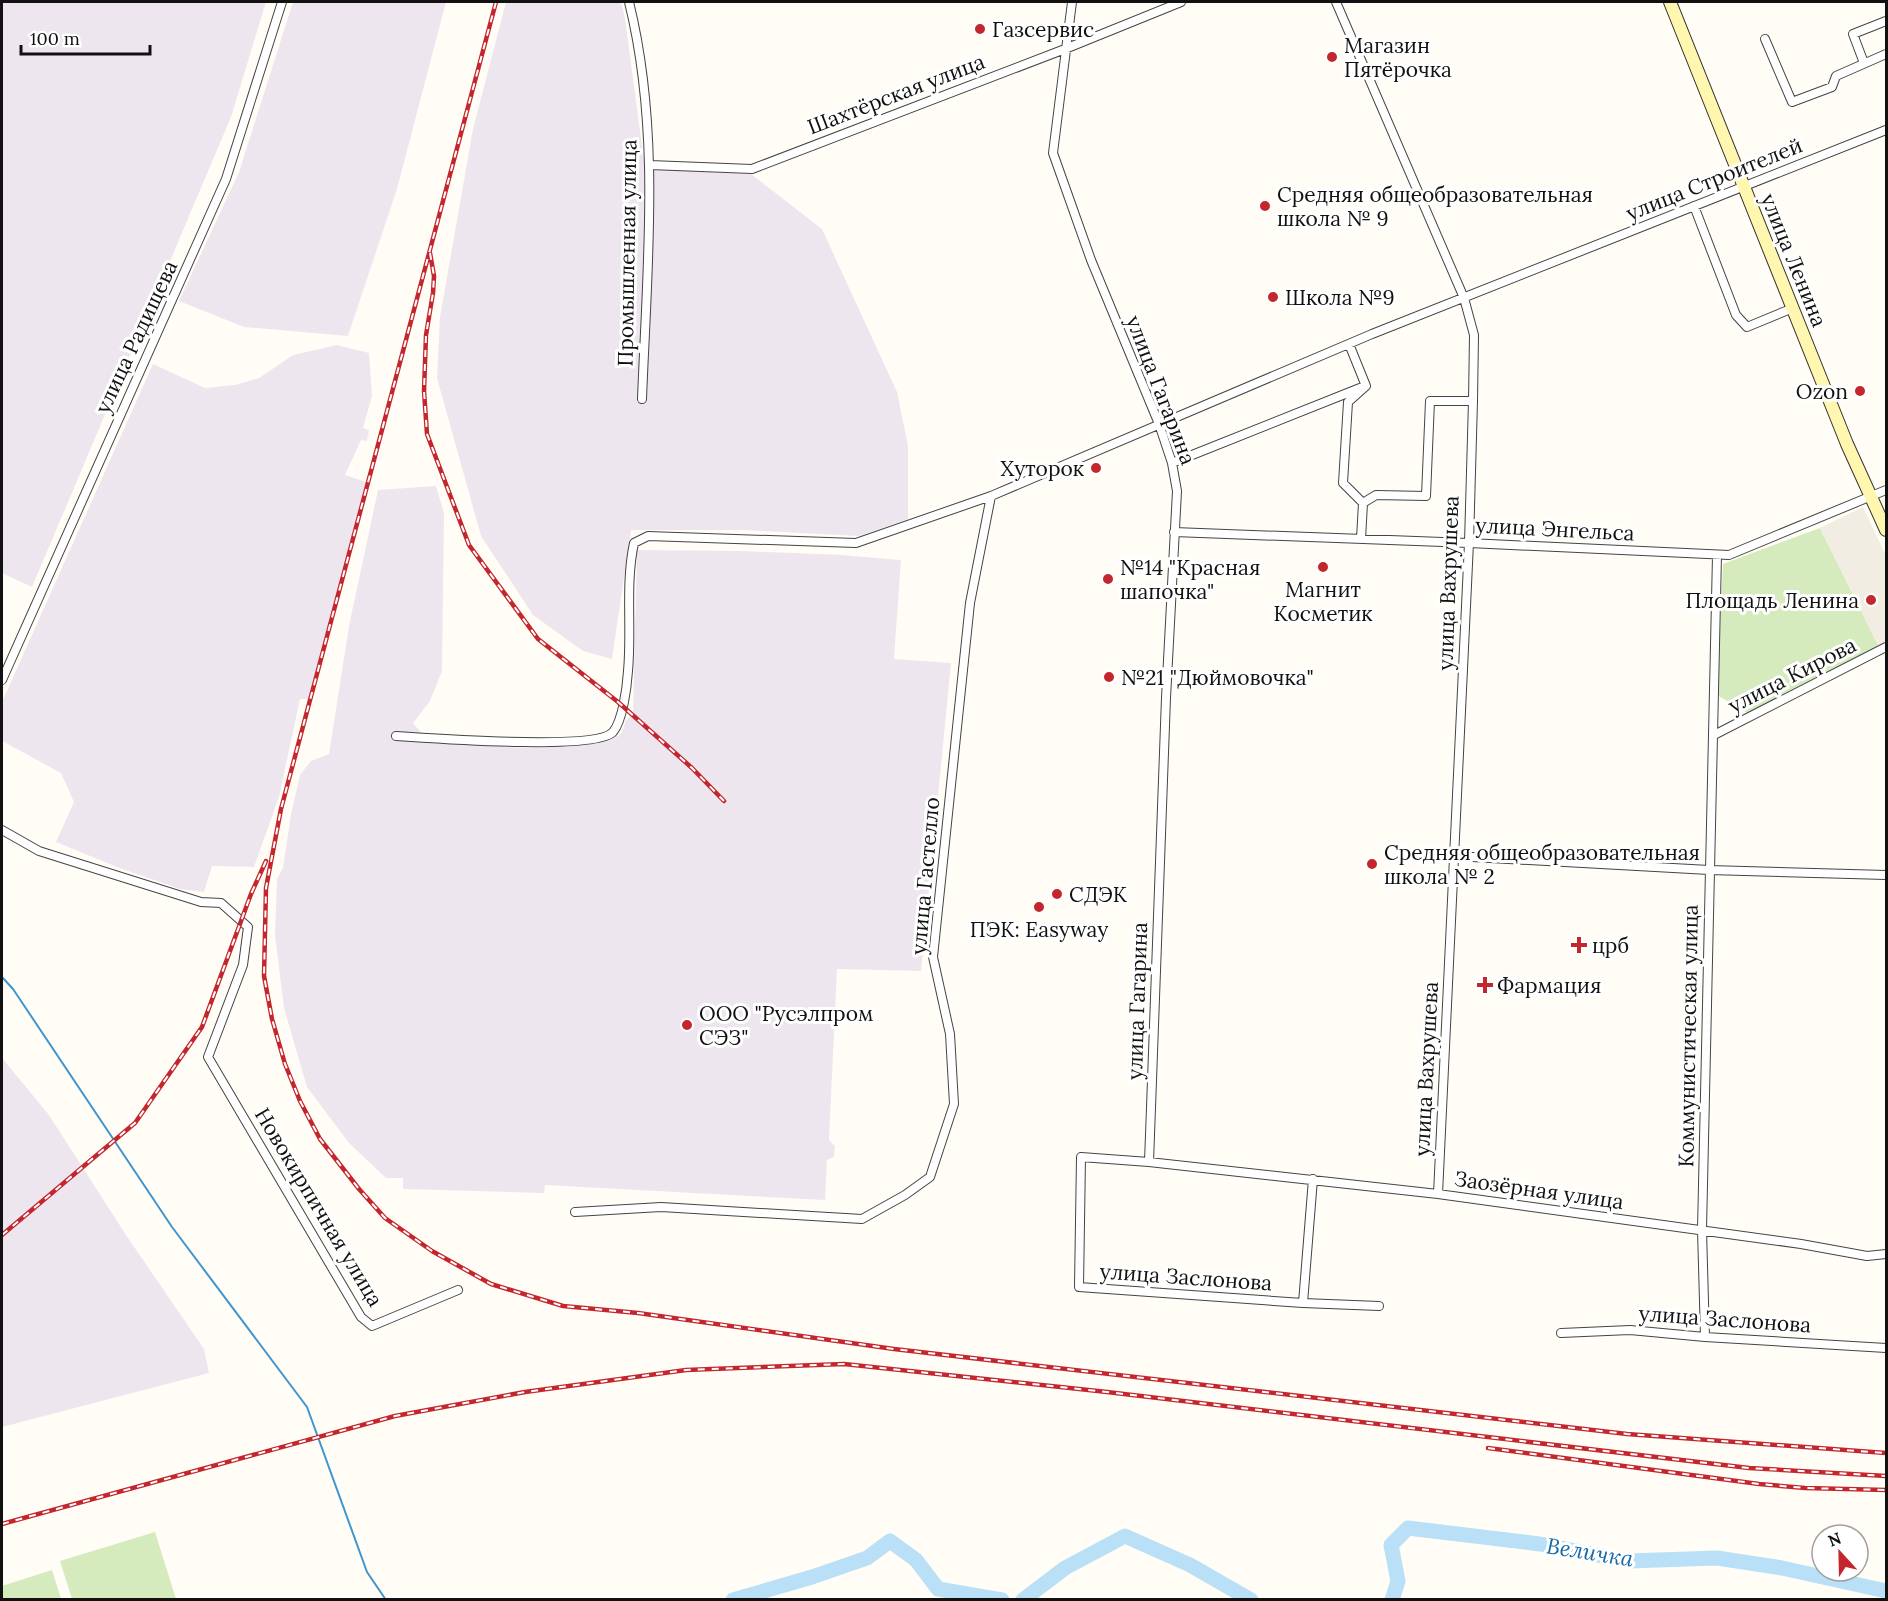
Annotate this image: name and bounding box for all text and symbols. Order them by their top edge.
place label: Газсервис [992,16,1094,43]
scale bar [21,18,150,56]
marker: Газсервис [973,22,987,36]
text: 100 m [30,27,80,50]
place label: Магазин Пятёрочка [1344,32,1452,83]
street label: Шахтёрская улица [803,48,989,140]
marker: Магазин Пятёрочка [1325,50,1339,64]
street label: улица Строителей [1622,131,1806,227]
street label: Промышленная улица [612,139,642,367]
place label: Средняя общеобразовательная школа № 9 [1277,181,1593,232]
street label: улица Ленина [1755,189,1833,331]
marker: Средняя общеобразовательная школа № 9 [1258,199,1272,213]
street label: улица Радищева [89,256,183,418]
place label: Школа №9 [1285,284,1395,311]
marker: Школа №9 [1266,290,1280,304]
street label: улица Гагарина [1120,311,1202,469]
place label: Ozon [1796,378,1848,405]
marker: Ozon [1853,384,1867,398]
place label: Хуторок [1001,455,1085,482]
marker: Хуторок [1089,461,1103,475]
street label: улица Вахрушева [1431,495,1465,671]
street label: улица Энгельса [1475,511,1635,547]
place label: №14 "Красная шапочка" [1120,554,1260,605]
marker: Магнит Косметик [1316,560,1330,574]
marker: №14 "Красная шапочка" [1101,572,1115,586]
place label: Магнит Косметик [1273,576,1373,627]
place label: Площадь Ленина [1686,587,1859,614]
marker: Площадь Ленина [1864,593,1878,607]
street label: улица Кирова [1723,631,1861,719]
place label: №21 "Дюймовочка" [1121,664,1314,691]
marker: №21 "Дюймовочка" [1102,670,1116,684]
street label: улица Гастелло [905,796,945,956]
place label: Средняя общеобразовательная школа № 2 [1384,839,1700,890]
marker: Средняя общеобразовательная школа № 2 [1365,857,1379,871]
place label: СДЭК [1069,881,1128,908]
marker: СДЭК [1050,887,1064,901]
marker: ПЭК: Easyway [1032,900,1046,914]
street label: Коммунистическая улица [1672,904,1704,1168]
place label: ПЭК: Easyway [970,916,1108,943]
street label: улица Гагарина [1121,921,1153,1080]
place label: црб [1592,932,1629,959]
marker: црб [1570,936,1588,954]
place label: Фармация [1497,972,1601,999]
marker: Фармация [1478,978,1492,992]
street label: улица Вахрушева [1408,981,1444,1157]
place label: ООО "Русэлпром СЭЗ" [699,1000,873,1051]
marker: ООО "Русэлпром СЭЗ" [680,1018,694,1032]
street label: Новокирпичная улица [249,1103,389,1312]
street label: Заозёрная улица [1453,1165,1626,1215]
street label: улица Заслонова [1099,1258,1273,1296]
street label: улица Заслонова [1638,1300,1812,1338]
north arrow [1810,1523,1870,1583]
text: N [1825,1528,1844,1551]
water label: Величка [1545,1531,1636,1573]

